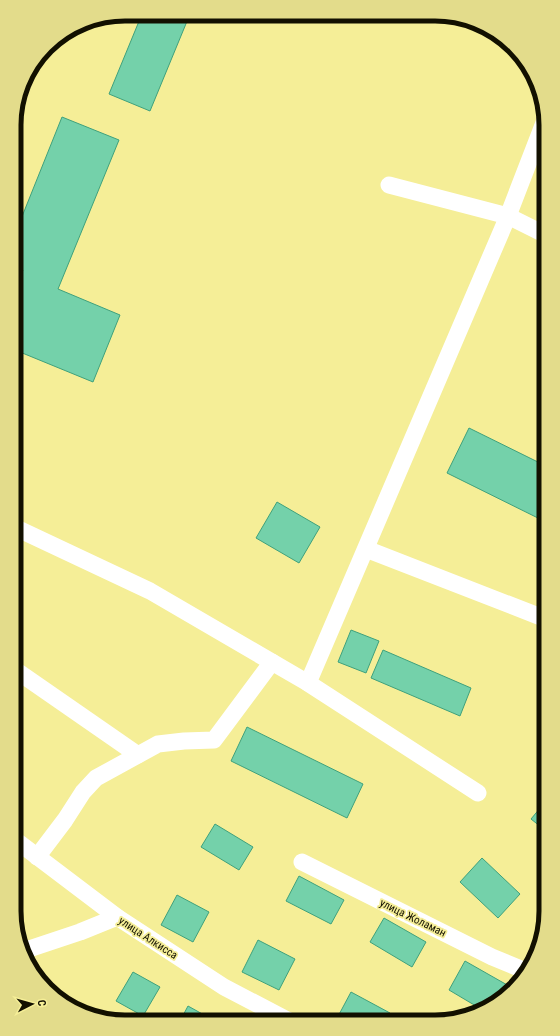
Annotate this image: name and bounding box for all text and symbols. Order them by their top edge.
street label: улица Жоламан [378,896,448,940]
street label: улица Алкисса [116,914,180,962]
north arrow [12,984,52,1024]
text: С [35,999,48,1007]

